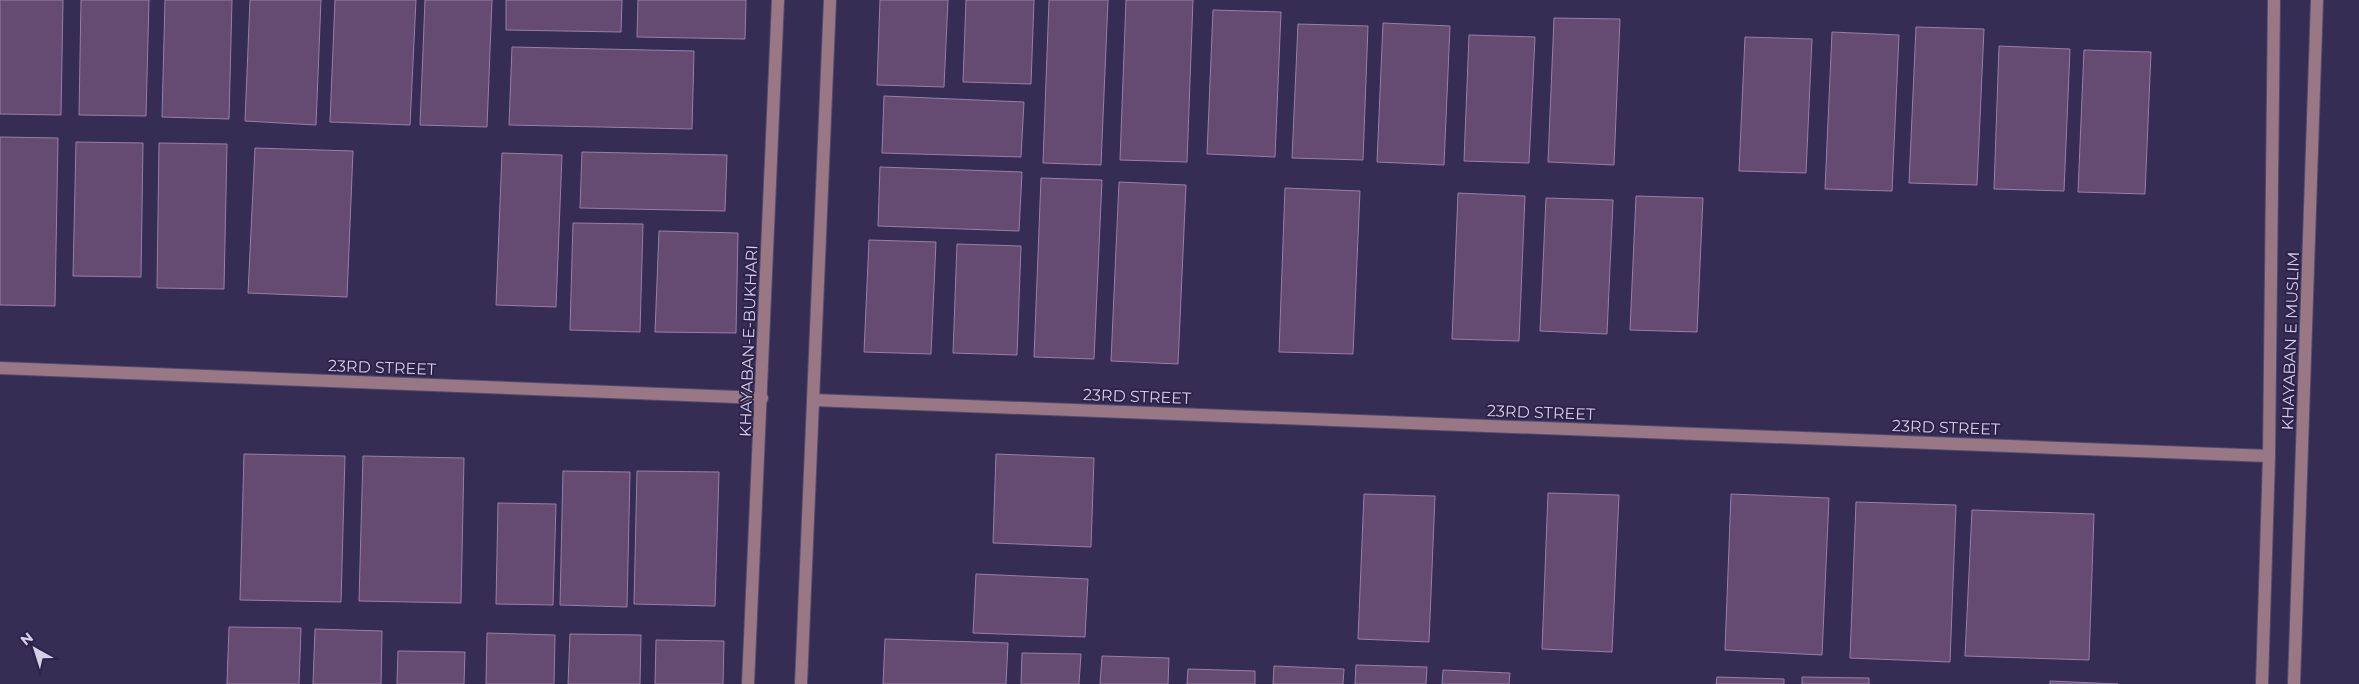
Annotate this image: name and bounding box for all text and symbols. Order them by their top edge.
street label: KHAYABAN-E-BUKHARI [736,245,761,437]
street label: KHAYABAN E MUSLIM [2278,251,2303,431]
street label: 23RD STREET [328,356,437,379]
street label: 23RD STREET [1083,385,1192,408]
street label: 23RD STREET [1487,401,1596,424]
street label: 23RD STREET [1892,416,2001,439]
north arrow [10,624,60,674]
text: N [17,628,37,649]

